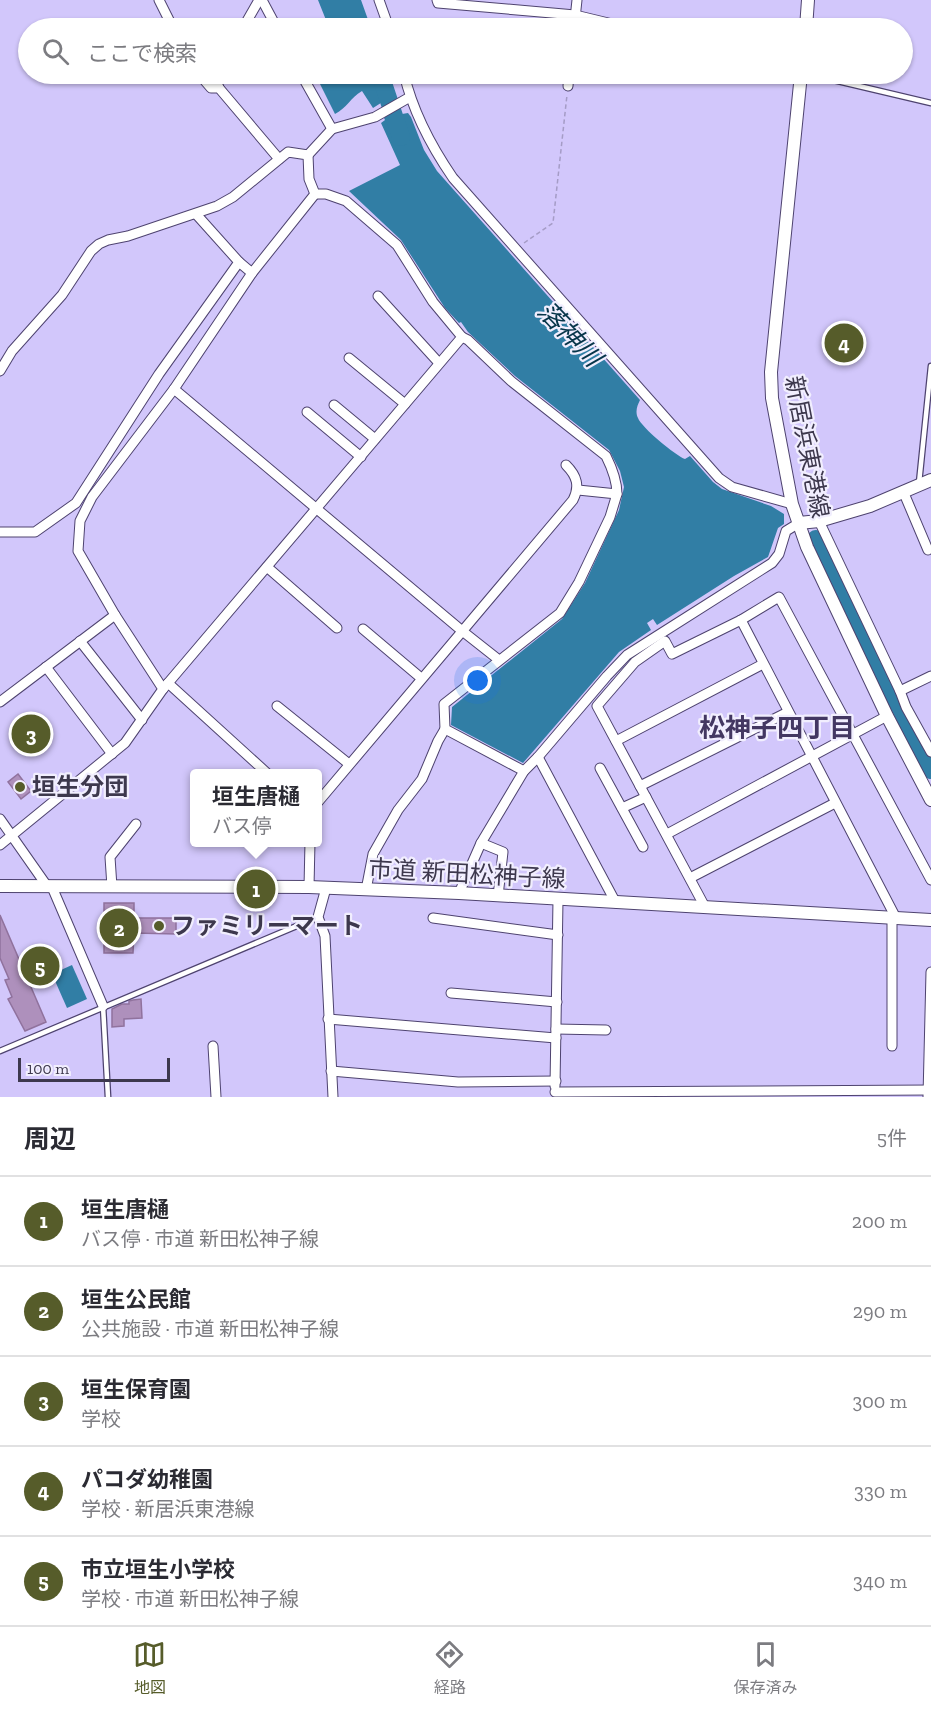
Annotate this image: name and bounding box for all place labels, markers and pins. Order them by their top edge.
pin: 4 [824,320,864,366]
pin: 3 [12,712,51,756]
place label: 垣生分団 [32,772,128,801]
marker: 垣生分団 [13,780,27,794]
pin: 1 [236,866,276,912]
pin: 2 [100,906,138,950]
place label: ファミリーマート [171,911,363,940]
marker: ファミリーマート [152,919,166,933]
pin: 5 [20,944,60,988]

